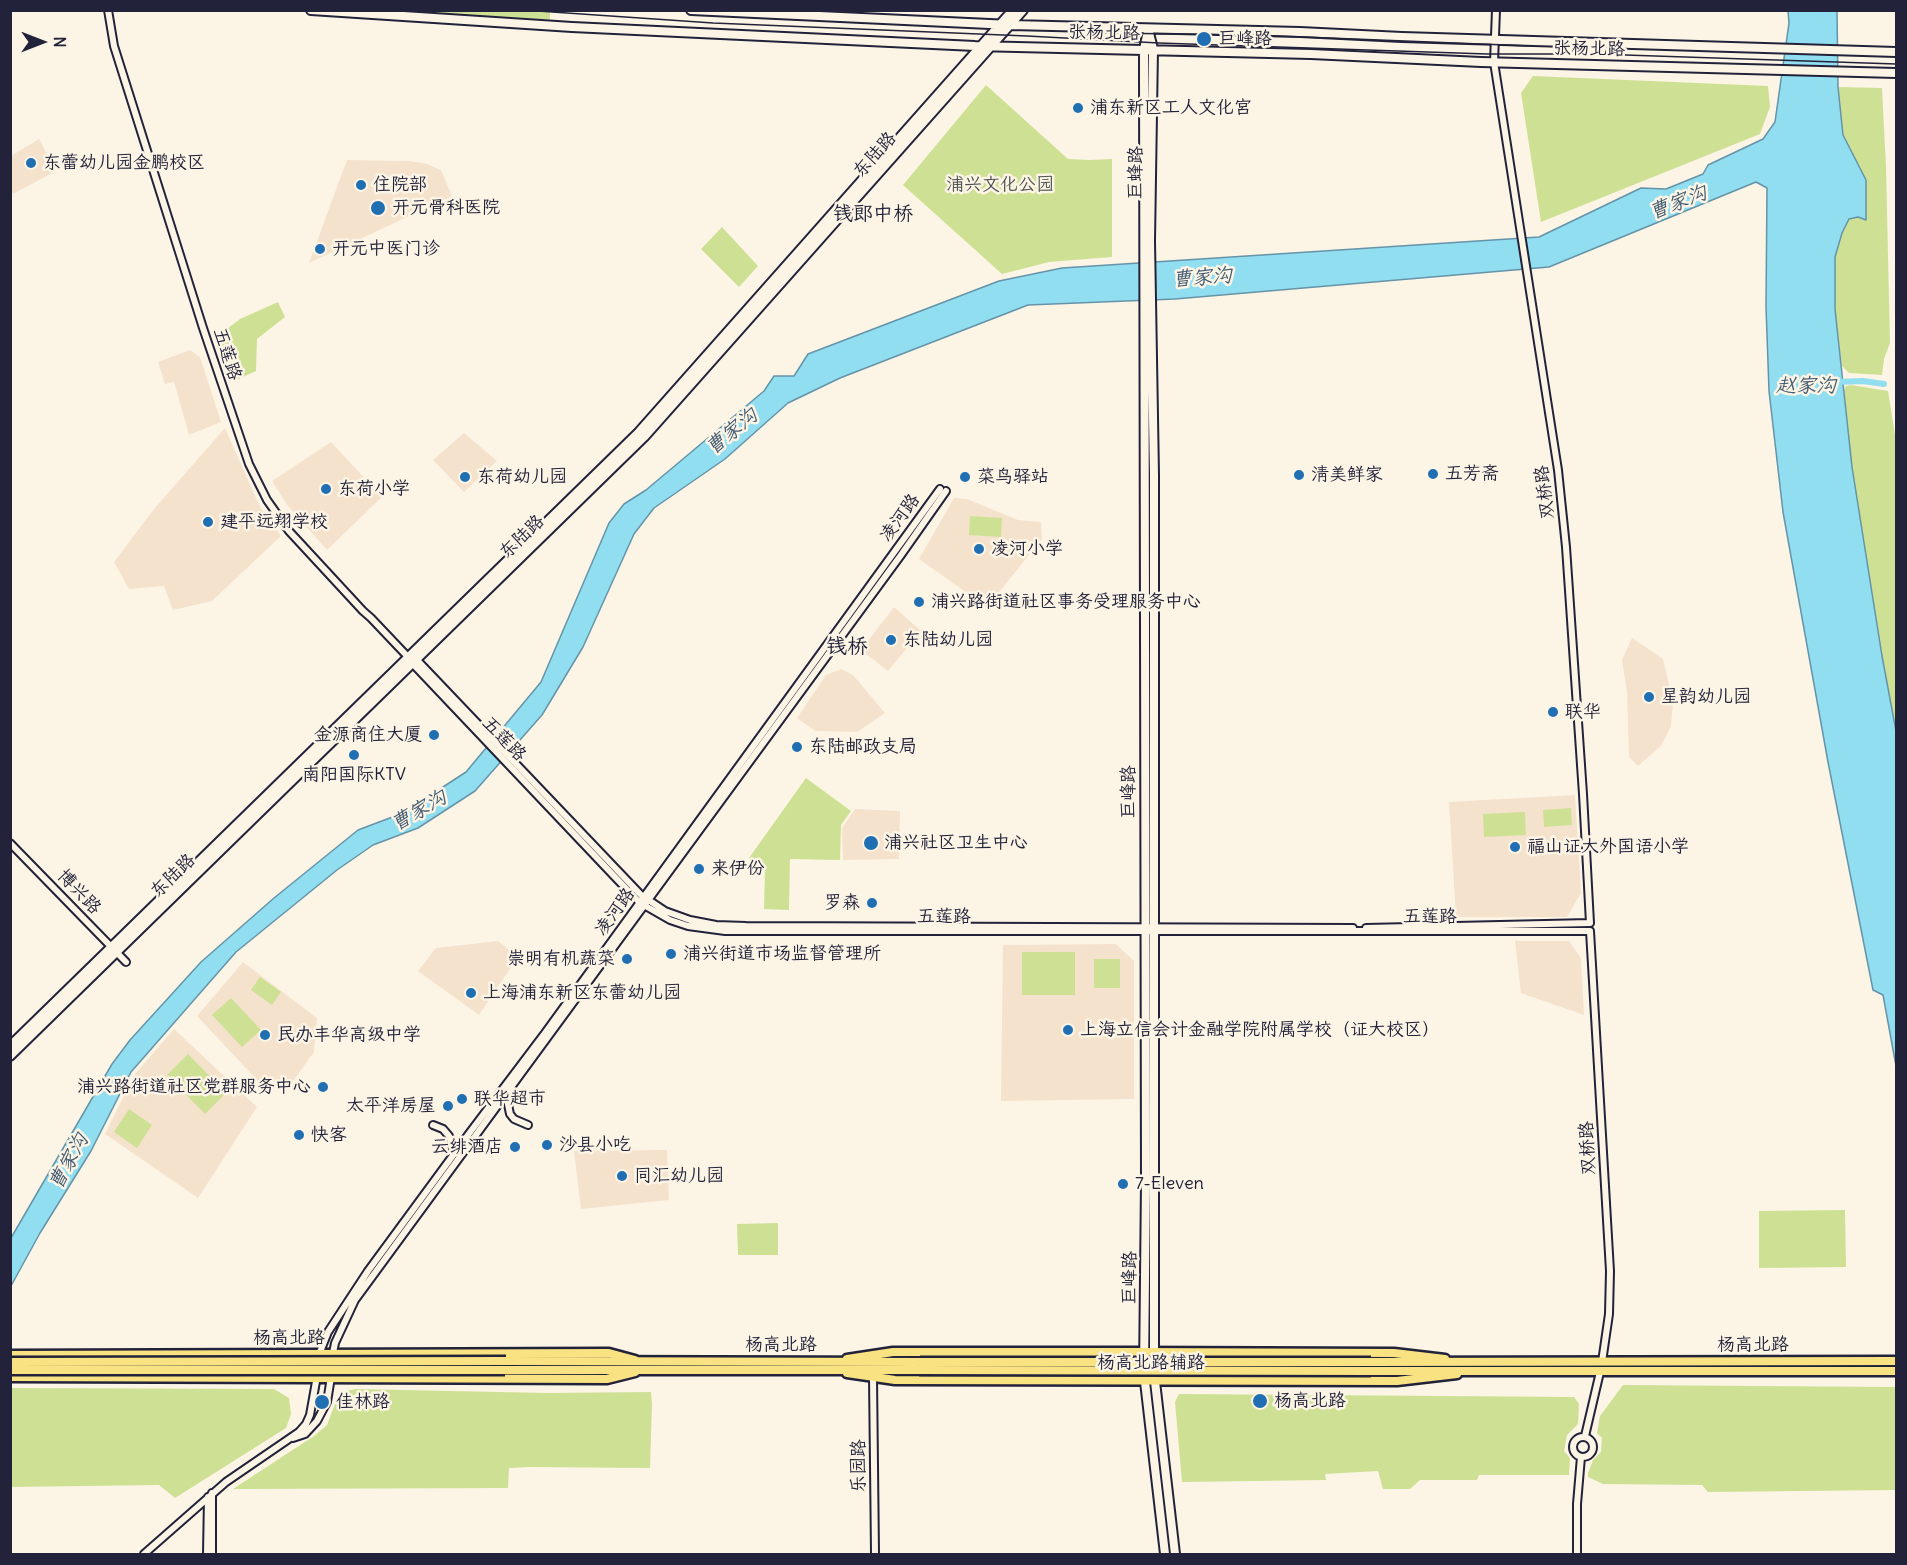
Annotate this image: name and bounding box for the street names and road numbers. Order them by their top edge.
street label: 张杨北路 [1068,22,1140,44]
street label: 张杨北路 [1553,38,1625,60]
street label: 东陆路 [849,128,901,182]
street label: 巨蜂路 [1125,146,1147,200]
street label: 五莲路 [208,325,246,383]
street label: 双桥路 [1531,464,1559,520]
street label: 凌河路 [875,490,925,546]
street label: 东陆路 [495,510,549,564]
street label: 五莲路 [477,712,531,766]
street label: 巨峰路 [1118,765,1140,819]
street label: 东陆路 [146,849,200,903]
street label: 博兴路 [52,865,106,919]
street label: 凌河路 [590,884,640,940]
street label: 五莲路 [917,906,971,928]
street label: 五莲路 [1403,906,1457,928]
street label: 双桥路 [1576,1120,1600,1176]
street label: 巨峰路 [1119,1251,1141,1305]
street label: 杨高北路 [253,1327,325,1349]
street label: 杨高北路 [745,1334,817,1356]
street label: 杨高北路 [1717,1334,1789,1356]
street label: 杨高北路辅路 [1097,1352,1205,1374]
street label: 乐园路 [848,1439,870,1493]

